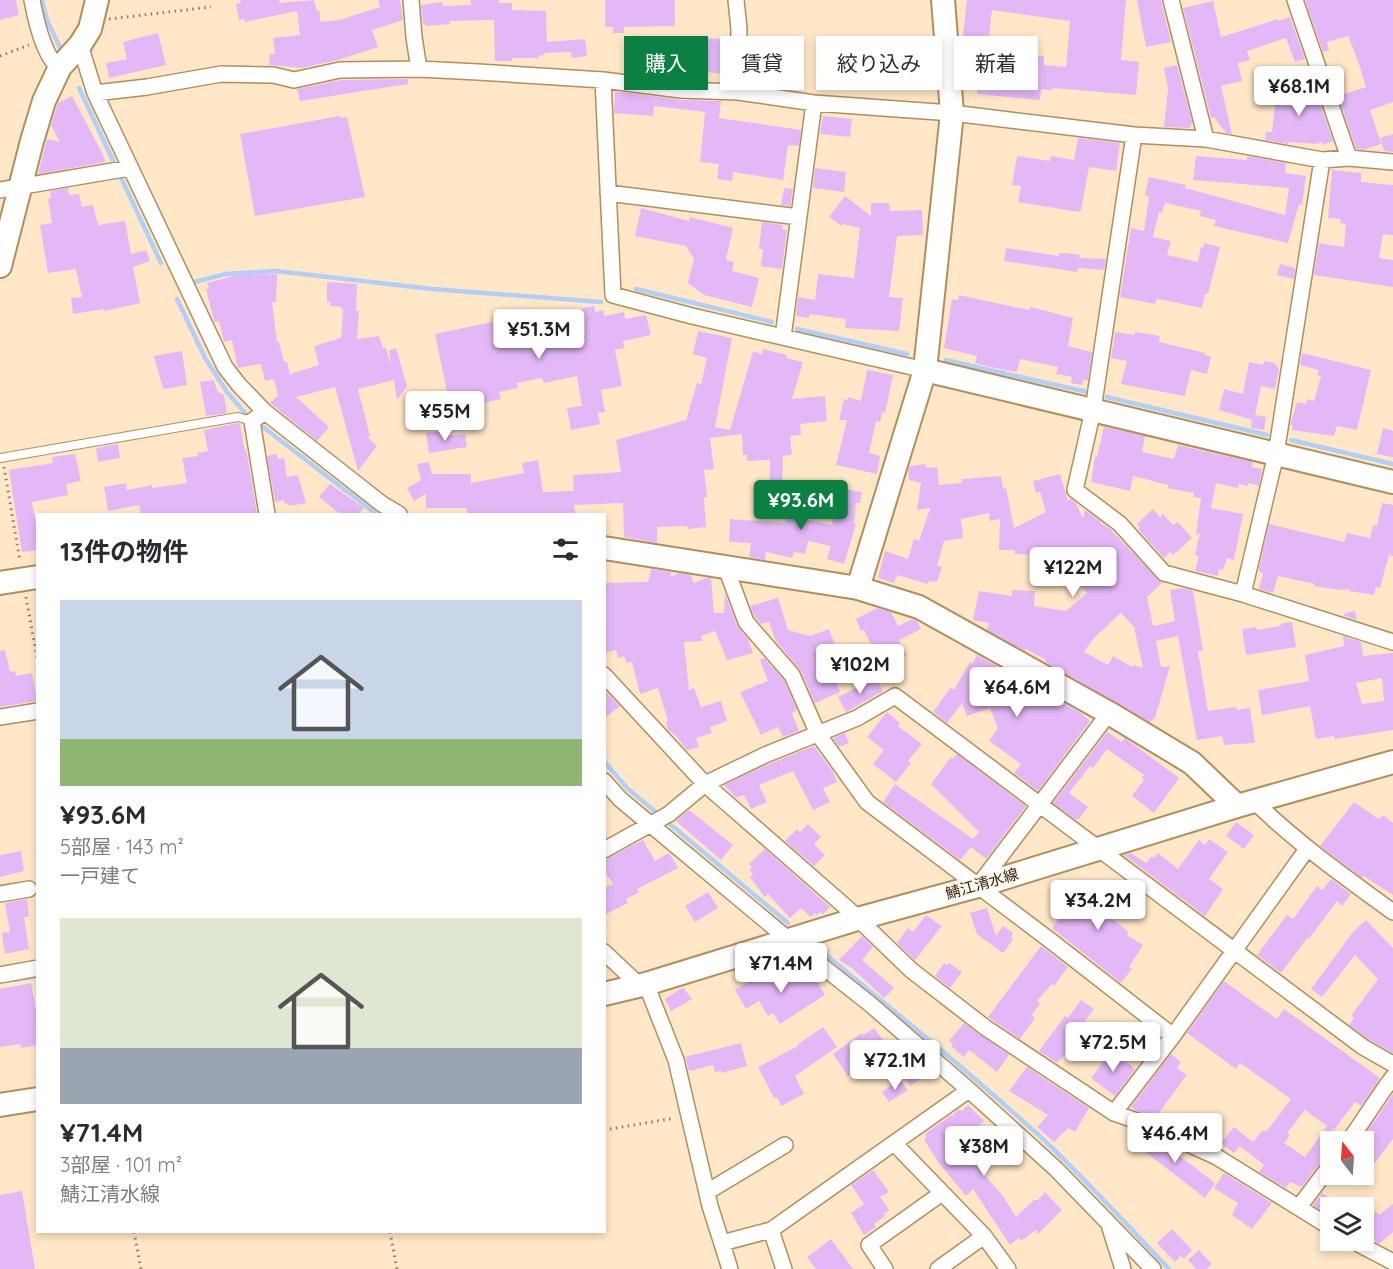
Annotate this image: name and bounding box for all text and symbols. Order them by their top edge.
chip: 購入 [624,36,708,90]
chip: 賃貸 [720,36,804,90]
chip: 絞り込み [816,36,942,90]
chip: 新着 [954,36,1038,90]
pin: ¥68.1M [1250,66,1348,117]
text: ¥68.1M [1268,73,1330,98]
pin: ¥51.3M [490,309,588,360]
text: ¥51.3M [507,316,571,341]
pin: ¥55M [409,391,481,442]
text: ¥55M [419,398,471,423]
pin: ¥93.6M [752,480,850,531]
text: ¥93.6M [768,487,834,512]
icon: filters [549,533,582,566]
text: 13件の物件 [60,535,188,568]
pin: ¥122M [1031,547,1115,598]
text: ¥122M [1044,554,1102,579]
icon: home [267,639,375,747]
pin: ¥102M [818,644,902,695]
text: ¥102M [830,651,890,676]
pin: ¥64.6M [968,667,1066,718]
text: ¥64.6M [983,674,1051,699]
text: ¥93.6M [60,798,146,831]
text: 5部屋 · 143 m² [60,834,184,859]
text: 一戸建て [60,863,140,888]
street label: 鯖江清水線 [943,864,1021,903]
pin: ¥34.2M [1049,880,1147,931]
text: ¥34.2M [1064,887,1132,912]
pin: ¥71.4M [732,943,830,994]
text: ¥71.4M [749,950,813,975]
icon: home [267,957,375,1065]
pin: ¥72.5M [1064,1022,1162,1073]
text: ¥72.5M [1079,1029,1147,1054]
pin: ¥72.1M [846,1040,944,1091]
text: ¥72.1M [864,1047,926,1072]
pin: ¥46.4M [1126,1113,1224,1164]
text: ¥71.4M [60,1116,143,1149]
text: ¥46.4M [1141,1120,1209,1145]
pin: ¥38M [948,1126,1020,1177]
north arrow [1320,1131,1374,1185]
map controls [1320,1131,1374,1251]
text: ¥38M [959,1133,1009,1158]
text: 3部屋 · 101 m² [60,1152,182,1177]
text: 鯖江清水線 [60,1181,160,1206]
button: layers [1320,1197,1374,1251]

